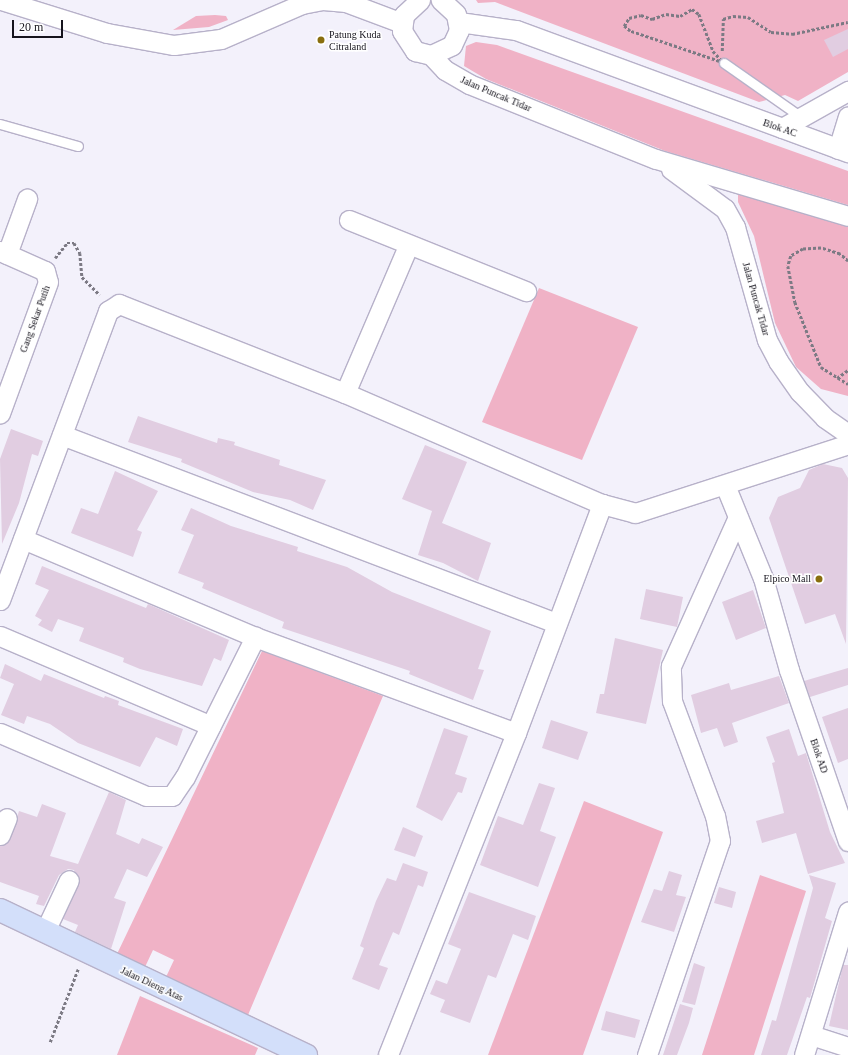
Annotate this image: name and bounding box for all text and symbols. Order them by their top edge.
scale bar [14,12,65,38]
text: 20 m [19,20,43,34]
place label: Patung Kuda Citraland [329,28,381,52]
marker: Patung Kuda Citraland [316,35,326,45]
street label: Jalan Puncak Tidar [459,74,533,114]
street label: Blok AC [761,116,799,140]
street label: Jalan Puncak Tidar [740,261,772,337]
street label: Gang Sekar Putih [17,284,53,354]
place label: Elpico Mall [764,573,811,585]
marker: Elpico Mall [814,574,824,584]
street label: Blok AD [807,737,831,775]
street label: Jalan Dieng Atas [119,964,185,1004]

